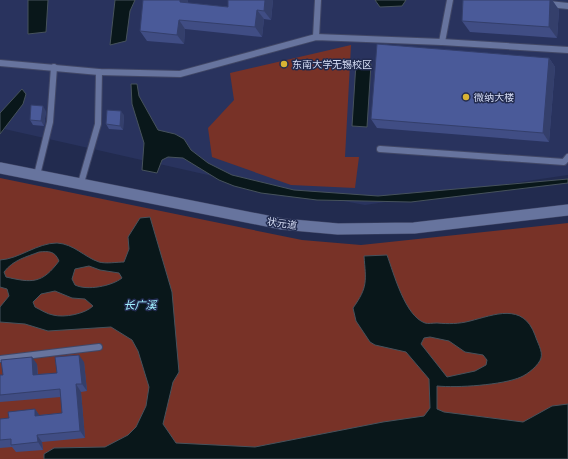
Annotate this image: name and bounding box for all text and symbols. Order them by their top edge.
marker: 东南大学无锡校区 [279,59,289,69]
place label: 东南大学无锡校区 [292,59,372,71]
marker: 微纳大楼 [461,92,471,102]
place label: 微纳大楼 [474,92,514,104]
street label: 状元道 [266,216,298,232]
water label: 长广溪 [124,299,157,312]

